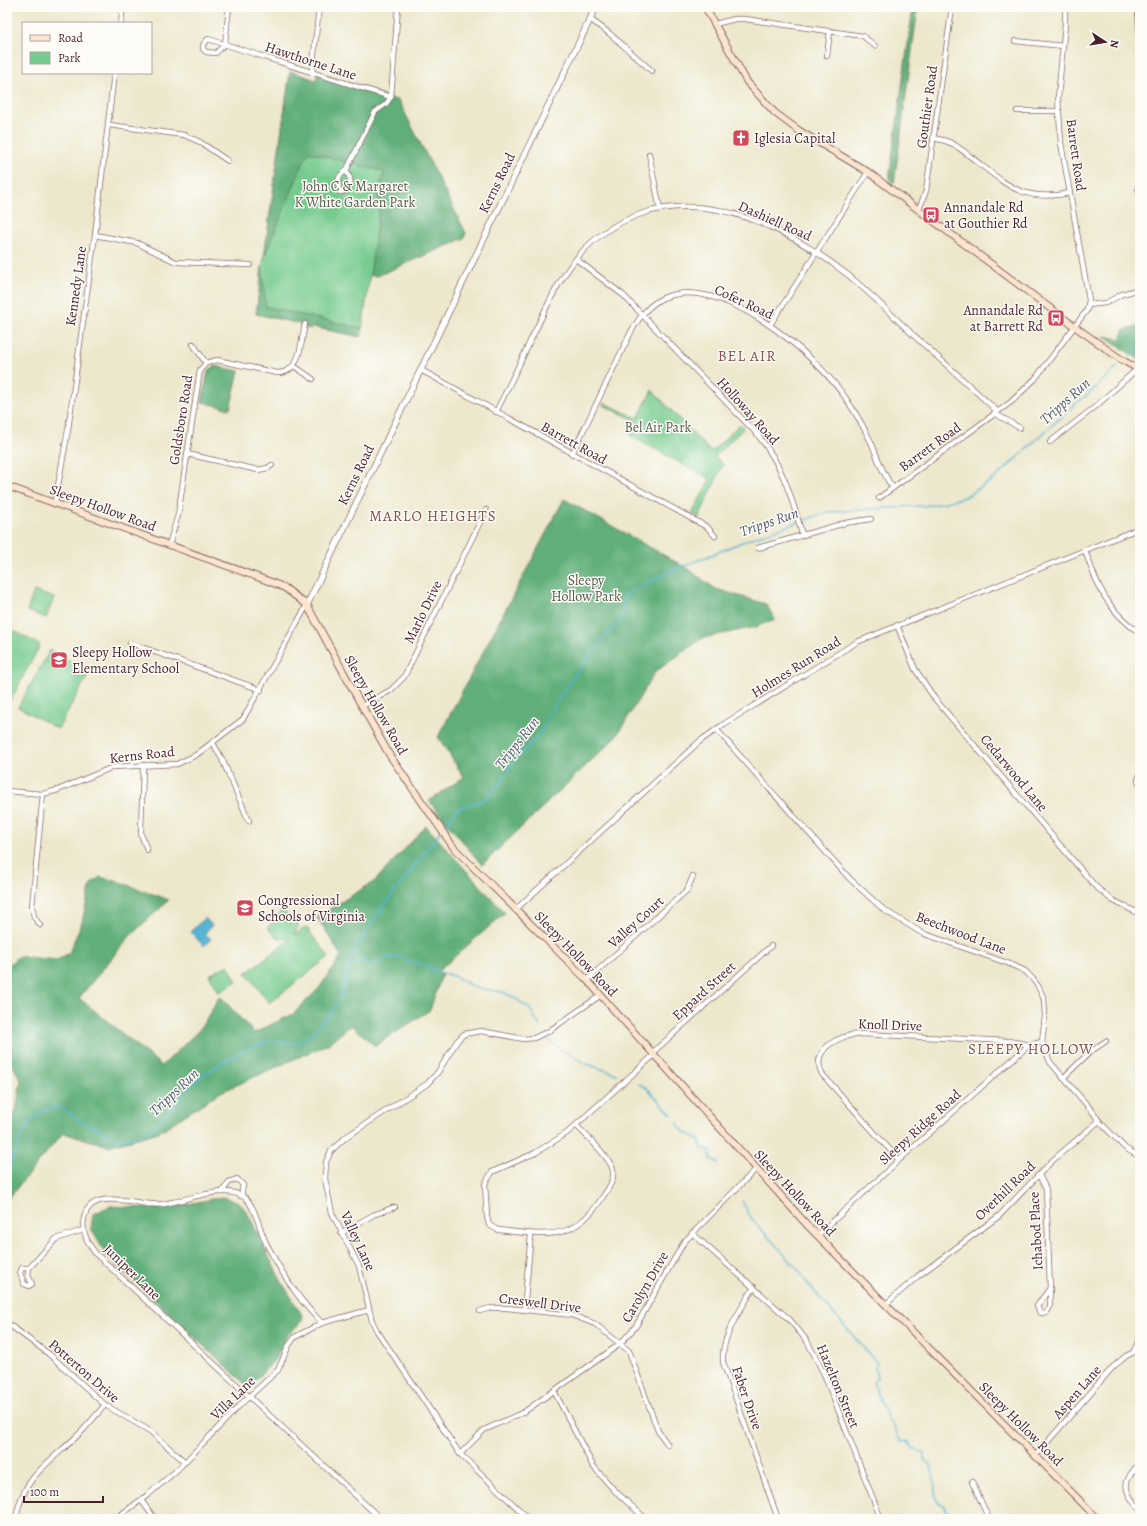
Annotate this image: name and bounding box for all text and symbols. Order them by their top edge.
legend [22,22,152,74]
north arrow [1085,22,1125,62]
text: Road [58,30,84,46]
street label: Hawthorne Lane [263,37,359,85]
text: N [1106,38,1122,49]
text: Park [58,50,81,66]
street label: Gouthier Road [912,64,942,150]
street label: Barrett Road [1062,118,1091,193]
church icon: Iglesia Capital [731,128,751,148]
place label: Iglesia Capital [754,129,836,148]
street label: Kerns Road [474,149,520,216]
park label: John C & Margaret K White Garden Park [294,177,416,212]
street label: Dashiell Road [735,196,815,246]
place label: Annandale Rd at Gouthier Rd [943,198,1028,233]
bus stop icon: Annandale Rd at Gouthier Rd [921,205,941,225]
street label: Kennedy Lane [61,245,91,327]
street label: Cofer Road [711,280,777,324]
place label: Annandale Rd at Barrett Rd [962,301,1043,336]
bus stop icon: Annandale Rd at Barrett Rd [1046,308,1066,328]
district label: BEL AIR [718,346,776,366]
street label: Goldsboro Road [165,373,198,466]
street label: Holloway Road [713,373,784,449]
water label: Tripps Run [1036,373,1094,429]
street label: Barrett Road [538,417,611,469]
park label: Bel Air Park [625,418,692,437]
street label: Barrett Road [895,418,965,476]
street label: Kerns Road [333,441,379,508]
street label: Sleepy Hollow Road [47,480,159,536]
water label: Tripps Run [737,503,801,541]
district label: MARLO HEIGHTS [369,506,497,526]
park label: Sleepy Hollow Park [551,571,621,606]
street label: Marlo Drive [400,577,446,647]
street label: Holmes Run Road [748,632,845,702]
place label: Sleepy Hollow Elementary School [72,643,180,678]
school or university icon: Sleepy Hollow Elementary School [49,650,69,670]
street label: Sleepy Hollow Road [340,652,412,759]
water label: Tripps Run [490,713,544,773]
street label: Cedarwood Lane [976,730,1052,816]
street label: Kerns Road [109,742,176,768]
place label: Congressional Schools of Virginia [258,891,366,926]
street label: Valley Court [603,892,668,953]
school or university icon: Congressional Schools of Virginia [235,898,255,918]
street label: Sleepy Hollow Road [530,907,622,1001]
street label: Beechwood Lane [913,907,1009,959]
street label: Eppard Street [668,957,740,1025]
street label: Knoll Drive [857,1014,923,1036]
district label: SLEEPY HOLLOW [968,1039,1094,1059]
water label: Tripps Run [145,1064,203,1120]
street label: Sleepy Ridge Road [875,1085,966,1169]
street label: Sleepy Hollow Road [750,1146,840,1241]
street label: Overhill Road [970,1157,1040,1225]
street label: Ichabod Place [1024,1191,1048,1271]
street label: Valley Lane [336,1207,380,1274]
street label: Juniper Lane [99,1240,165,1304]
street label: Carolyn Drive [617,1248,673,1326]
street label: Creswell Drive [498,1289,582,1317]
street label: Potterton Drive [44,1335,124,1407]
street label: Hazelton Street [812,1341,864,1431]
street label: Aspen Lane [1048,1361,1106,1424]
street label: Faber Drive [727,1364,767,1432]
street label: Villa Lane [206,1372,260,1425]
street label: Sleepy Hollow Road [975,1378,1068,1471]
scale bar [24,1478,103,1504]
text: 100 m [30,1484,59,1500]

